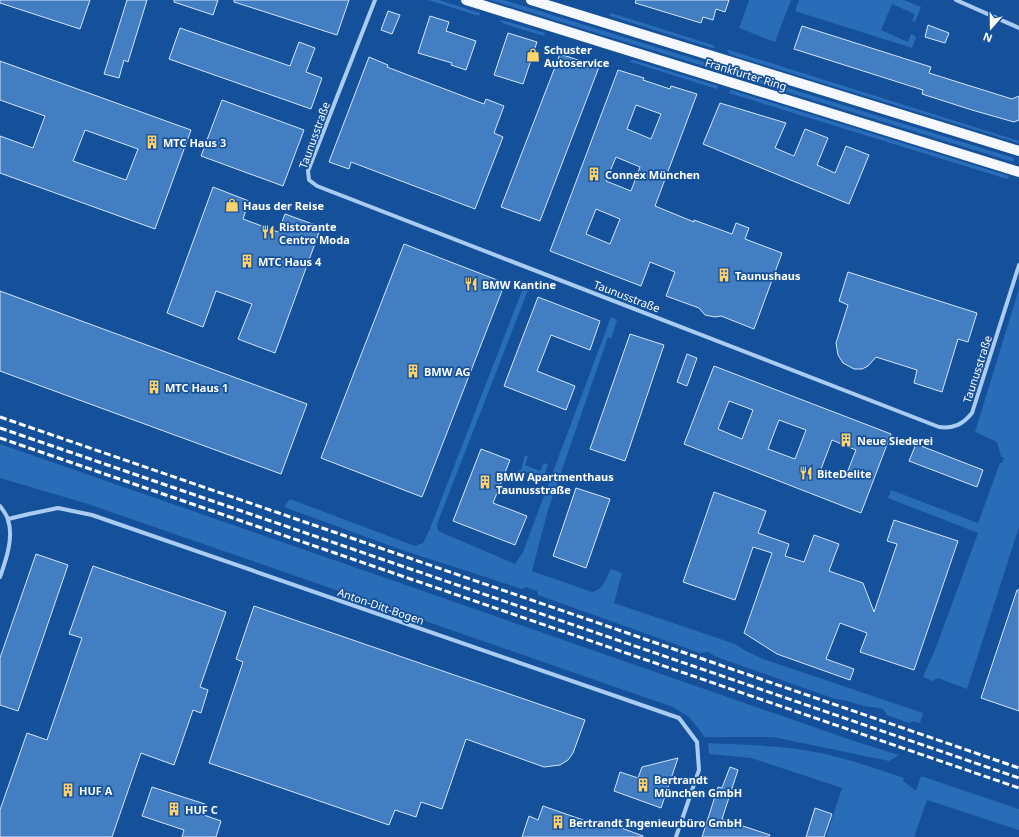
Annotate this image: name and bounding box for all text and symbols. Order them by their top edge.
north arrow [971,8,1011,48]
text: N [981,29,994,46]
place label: Schuster Autoservice [544,42,610,70]
shop icon: Schuster Autoservice [525,47,541,63]
street label: Frankfurter Ring [703,54,789,94]
street label: Taunusstraße [295,100,333,170]
building icon: MTC Haus 3 [144,134,160,150]
place label: MTC Haus 3 [163,135,226,150]
building icon: Connex München [586,166,602,182]
place label: Connex München [605,167,700,182]
shop icon: Haus der Reise [224,197,240,213]
place label: Haus der Reise [243,198,324,213]
place label: Ristorante Centro Moda [279,219,350,247]
restaurant icon: Ristorante Centro Moda [260,224,276,240]
building icon: MTC Haus 4 [239,253,255,269]
place label: MTC Haus 4 [258,254,322,269]
building icon: Taunushaus [716,267,732,283]
place label: Taunushaus [735,268,801,283]
restaurant icon: BMW Kantine [463,276,479,292]
street label: Taunusstraße [592,276,662,316]
place label: BMW Kantine [482,277,556,292]
street label: Taunusstraße [959,333,995,405]
building icon: BMW AG [405,363,421,379]
place label: BMW AG [424,364,471,379]
building icon: MTC Haus 1 [146,379,162,395]
place label: MTC Haus 1 [165,380,228,395]
building icon: Neue Siederei [838,432,854,448]
place label: Neue Siederei [857,433,933,448]
restaurant icon: BiteDelite [798,465,814,481]
place label: BiteDelite [817,466,872,481]
place label: BMW Apartmenthaus Taunusstraße [496,469,614,497]
building icon: BMW Apartmenthaus Taunusstraße [477,474,493,490]
street label: Anton-Ditt-Bogen [336,584,426,628]
place label: Bertrandt München GmbH [654,772,742,800]
building icon: Bertrandt München GmbH [635,777,651,793]
building icon: HUF A [60,782,76,798]
place label: HUF A [79,783,113,798]
building icon: HUF C [166,801,182,817]
place label: HUF C [185,802,218,817]
building icon: Bertrandt Ingenieurbüro GmbH [550,814,566,830]
place label: Bertrandt Ingenieurbüro GmbH [569,815,742,830]

